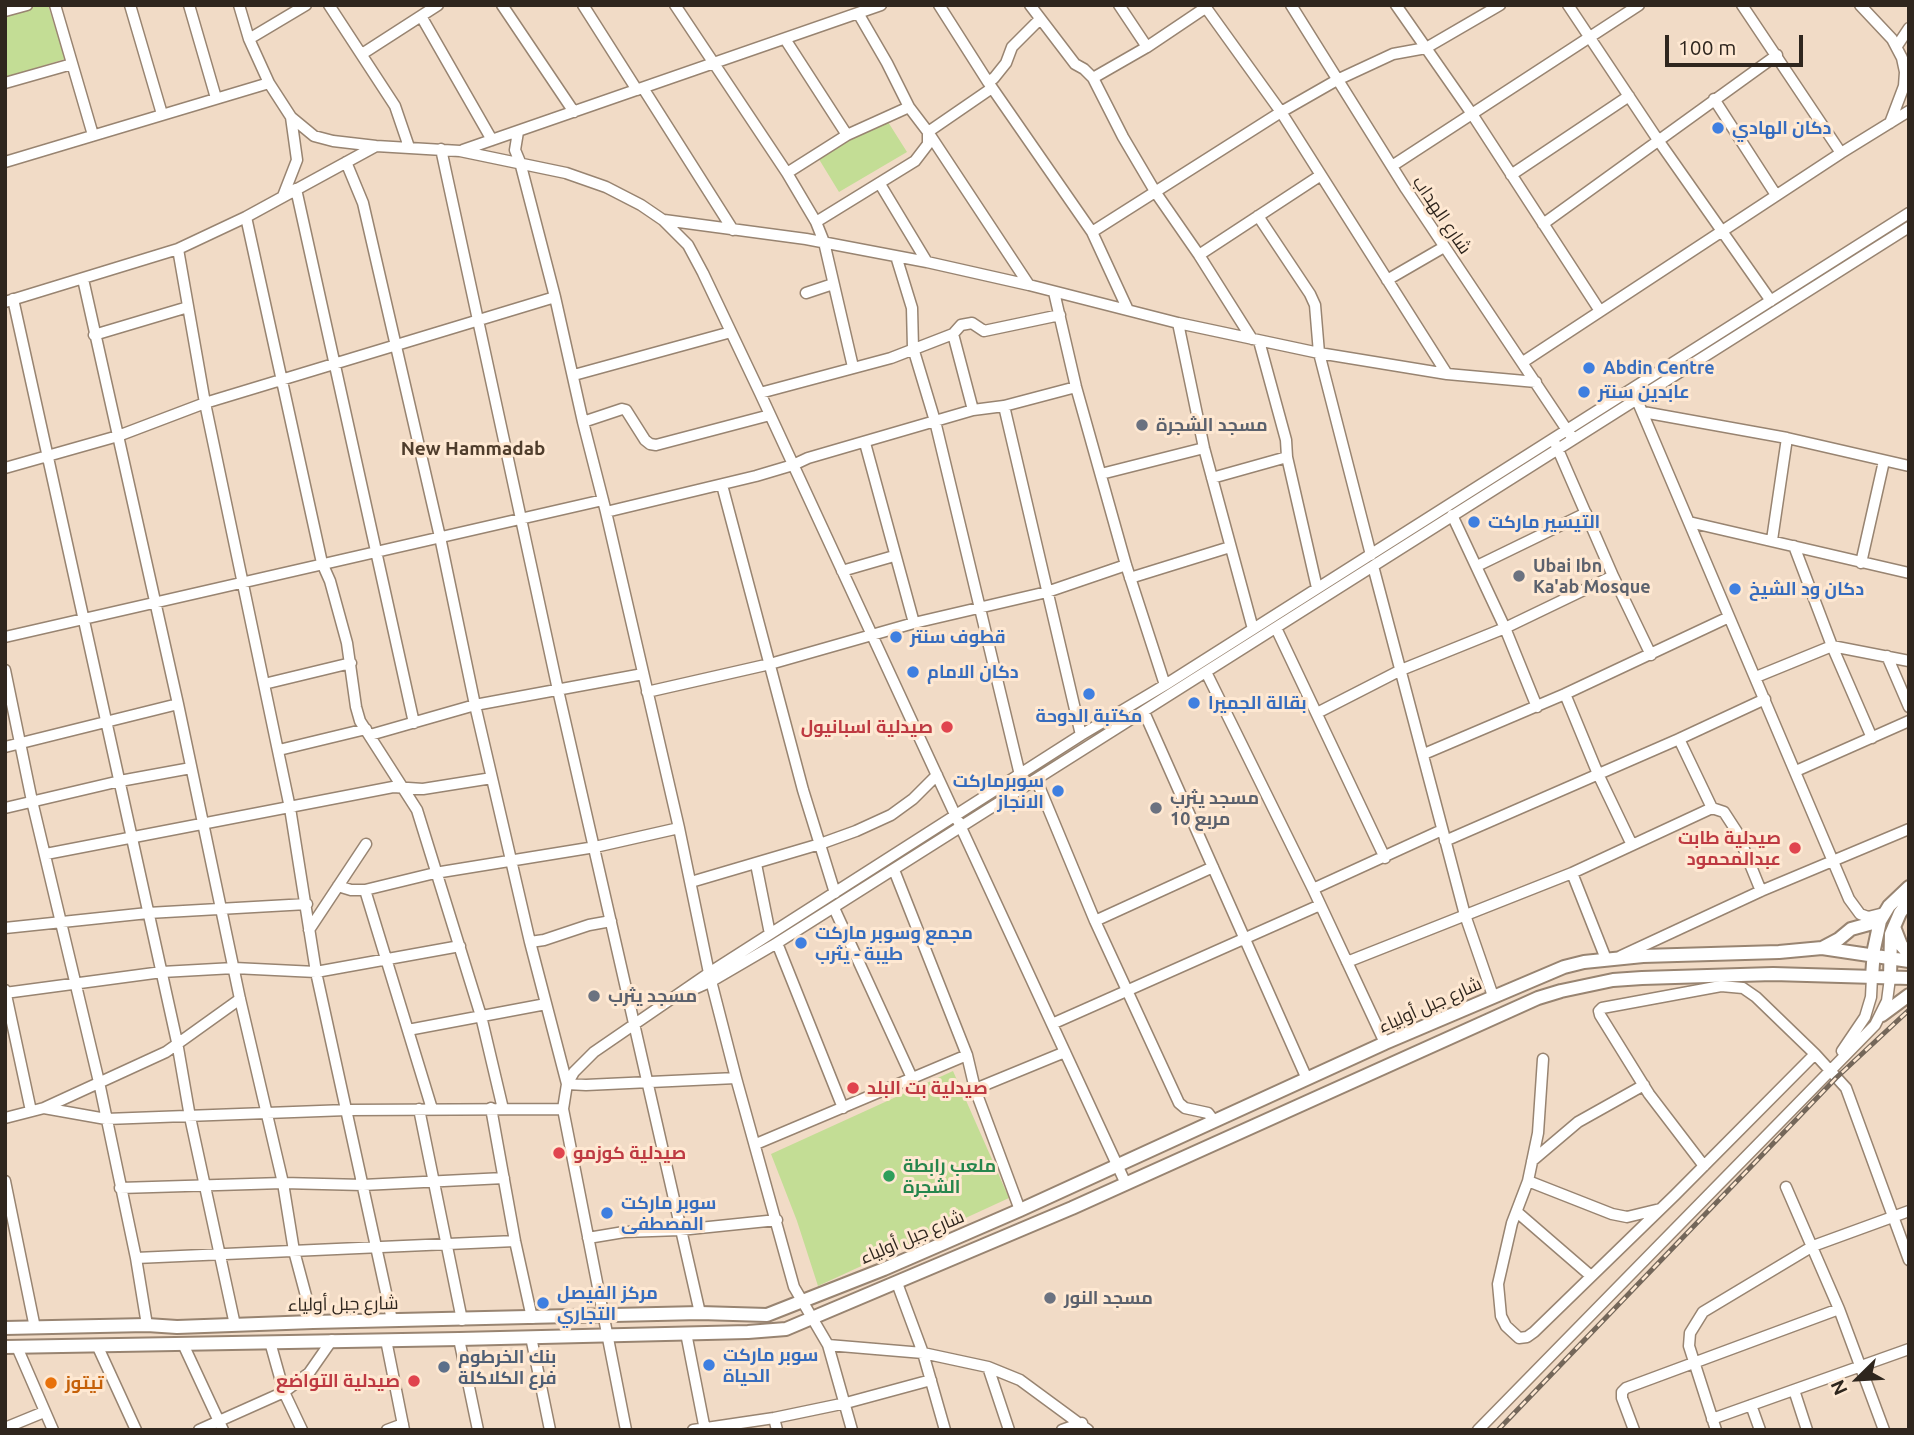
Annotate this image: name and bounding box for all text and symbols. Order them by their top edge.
scale bar [1669,21,1807,65]
text: 100 m [1678,35,1736,59]
place label: دكان الهادي [1732,117,1832,139]
marker: دكان الهادي [1710,120,1726,136]
street label: شارع الهداب [1408,172,1476,258]
place label: Abdin Centre [1603,357,1715,379]
marker: Abdin Centre [1581,360,1597,376]
place label: عابدين سنتر [1598,381,1690,403]
marker: عابدين سنتر [1576,384,1592,400]
place label: مسجد الشجرة [1156,414,1268,436]
marker: مسجد الشجرة [1134,417,1150,433]
district label: New Hammadab [401,438,545,460]
place label: التيسير ماركت [1488,511,1600,533]
marker: التيسير ماركت [1466,514,1482,530]
place label: Ubai Ibn Ka'ab Mosque [1533,555,1651,598]
marker: Ubai Ibn Ka'ab Mosque [1511,568,1527,584]
place label: دكان ود الشيخ [1749,578,1864,600]
marker: دكان ود الشيخ [1727,581,1743,597]
place label: قطوف سنتر [910,626,1006,648]
marker: قطوف سنتر [888,629,904,645]
place label: دكان الامام [927,661,1019,683]
marker: دكان الامام [905,664,921,680]
marker: مكتبة الدوحة [1081,686,1097,702]
place label: بقالة الجميرا [1208,692,1307,714]
marker: بقالة الجميرا [1186,695,1202,711]
place label: مكتبة الدوحة [1036,705,1142,727]
place label: صيدلية اسبانيول [801,716,933,738]
marker: صيدلية اسبانيول [939,719,955,735]
place label: سوبرماركت الانجاز [953,770,1044,812]
marker: سوبرماركت الانجاز [1050,783,1066,799]
place label: مسجد يثرب مربع 10 [1170,787,1259,830]
marker: مسجد يثرب مربع 10 [1148,800,1164,816]
place label: صيدلية طابت عبدالمحمود [1678,827,1781,870]
marker: صيدلية طابت عبدالمحمود [1787,840,1803,856]
place label: مجمع وسوبر ماركت طيبة - يثرب [815,922,973,964]
marker: مجمع وسوبر ماركت طيبة - يثرب [793,935,809,951]
street label: شارع جبل أولياء [1375,973,1485,1037]
place label: مسجد يثرب [608,985,697,1007]
marker: مسجد يثرب [586,988,602,1004]
place label: صيدلية بت البلد [867,1077,988,1099]
marker: صيدلية بت البلد [845,1080,861,1096]
place label: صيدلية كوزمو [573,1142,686,1164]
marker: صيدلية كوزمو [551,1145,567,1161]
place label: ملعب رابطة الشجرة [903,1155,996,1198]
marker: ملعب رابطة الشجرة [881,1168,897,1184]
place label: سوبر ماركت المصطفى [621,1192,716,1234]
marker: سوبر ماركت المصطفى [599,1205,615,1221]
street label: شارع جبل أولياء [857,1205,967,1269]
place label: مركز الفيصل التجاري [557,1282,658,1324]
place label: مسجد النور [1064,1287,1153,1309]
marker: مسجد النور [1042,1290,1058,1306]
street label: شارع جبل أولياء [287,1292,399,1316]
marker: مركز الفيصل التجاري [535,1295,551,1311]
place label: سوبر ماركت الحياة [723,1344,818,1386]
north arrow [1823,1344,1893,1414]
place label: بنك الخرطوم فرع الكلاكلة [458,1346,557,1388]
marker: سوبر ماركت الحياة [701,1357,717,1373]
marker: بنك الخرطوم فرع الكلاكلة [436,1359,452,1375]
place label: صيدلية التواضع [276,1370,400,1392]
place label: تيتوز [65,1372,104,1394]
marker: صيدلية التواضع [406,1373,422,1389]
marker: تيتوز [43,1375,59,1391]
text: N [1826,1377,1852,1398]

